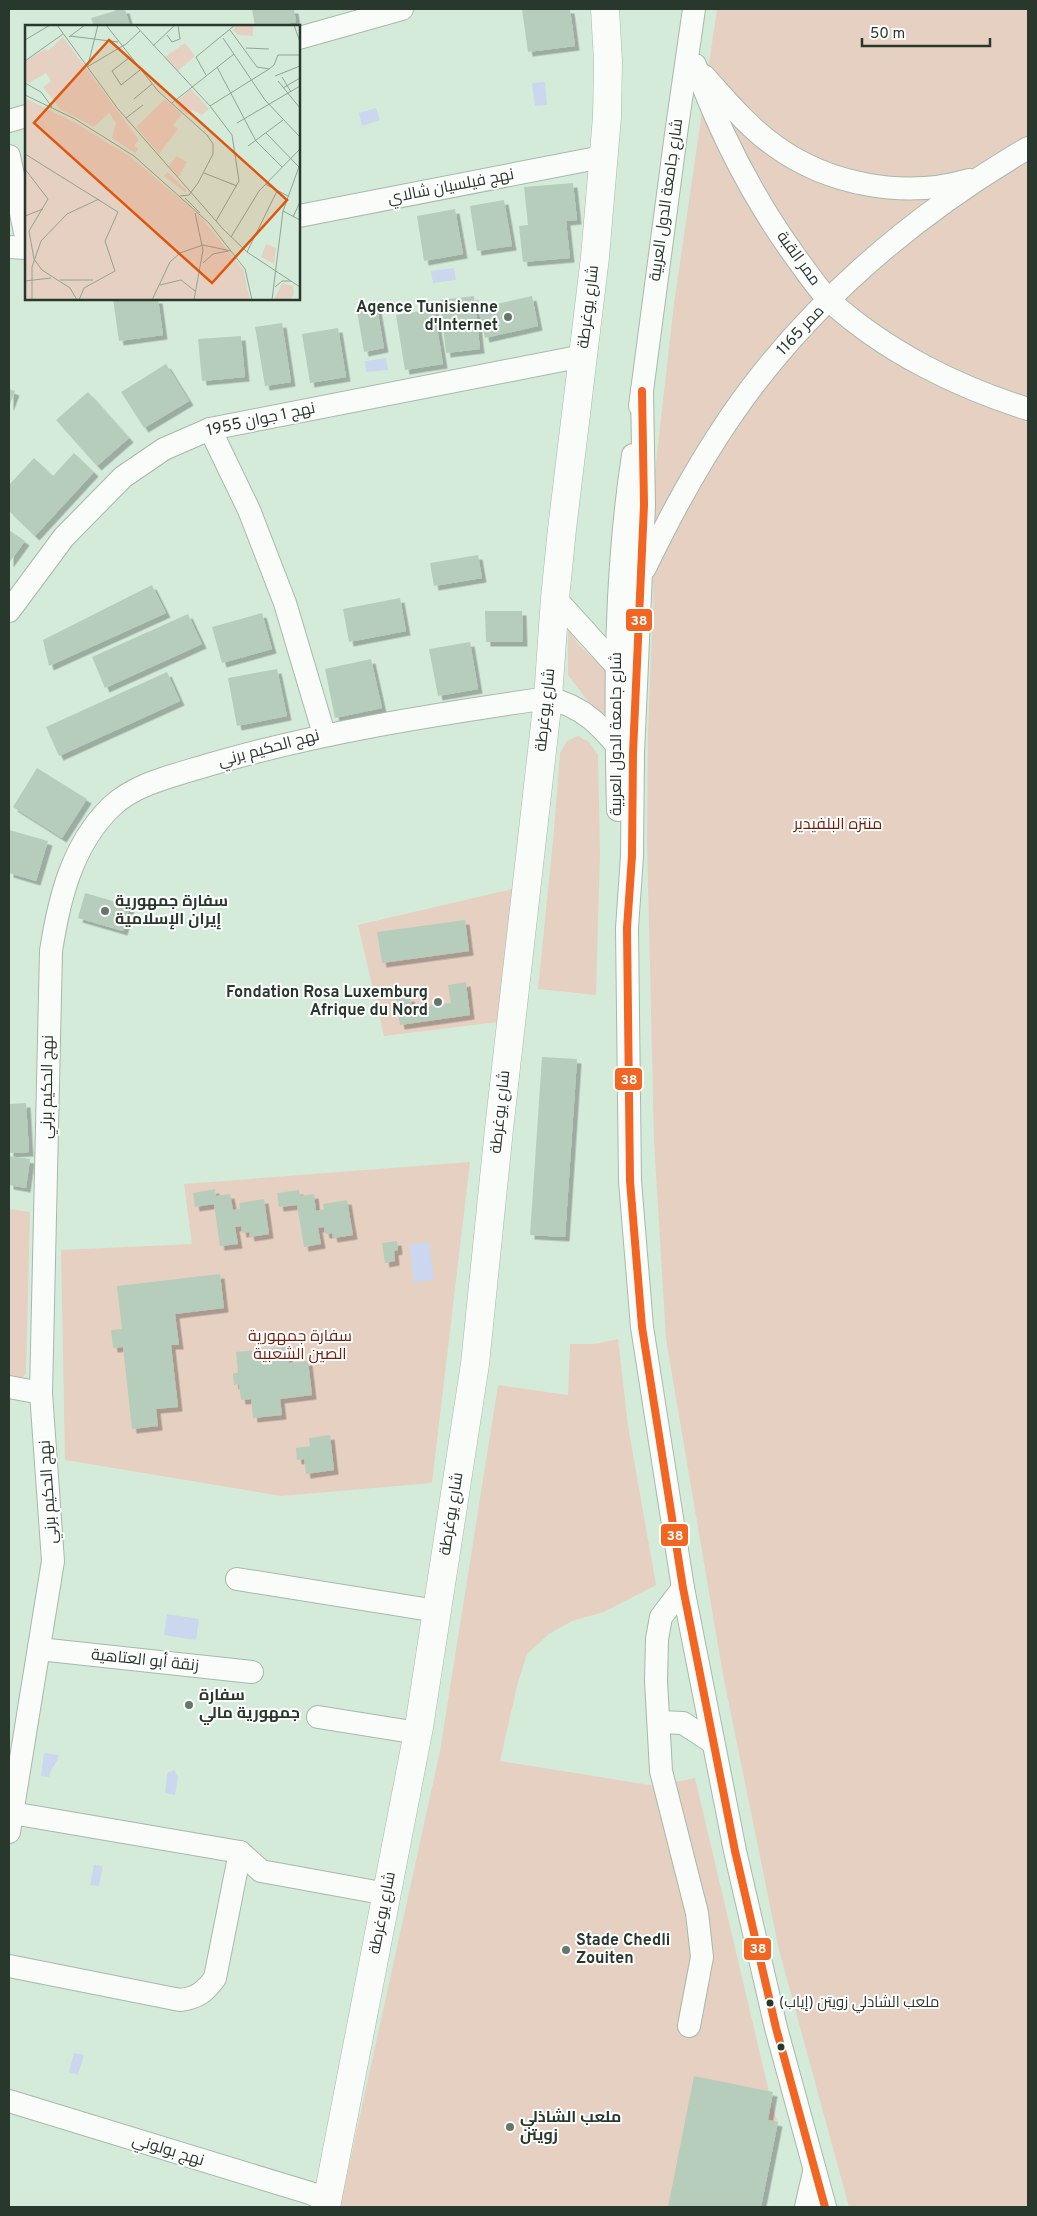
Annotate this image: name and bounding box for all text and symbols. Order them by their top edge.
scale bar [862,15,990,47]
inset map [25,25,300,300]
text: 50 m [870,25,905,44]
street label: شارع جامعة الدول العربية [646,117,688,283]
street label: نهج فيلسيان شالاي [386,165,516,211]
street label: ممر القبة [772,228,824,290]
street label: شارع يوغرطة [574,264,604,350]
place label: Agence Tunisienne d'Internet [356,298,498,336]
street label: ممر 1165 [773,302,829,360]
marker: Agence Tunisienne d'Internet [502,311,514,323]
street label: نهج 1 جوان 1955 [205,399,317,441]
line badge: 38 [625,608,653,632]
text: 38 [630,613,648,630]
street label: شارع جامعة الدول العربية [607,652,627,816]
street label: شارع يوغرطة [532,667,560,753]
street label: نهج الحكيم برني [216,726,322,774]
park label: منتزه البلفيدير [793,815,882,835]
place label: سفارة جمهورية إيران الإسلامية [115,892,228,930]
marker: سفارة جمهورية إيران الإسلامية [99,905,111,917]
place label: Fondation Rosa Luxemburg Afrique du Nord [226,983,428,1021]
marker: Fondation Rosa Luxemburg Afrique du Nord [432,996,444,1008]
street label: نهج الحكيم برني [37,1035,61,1139]
line badge: 38 [614,1067,643,1091]
street label: شارع يوغرطة [487,1069,515,1155]
text: 38 [620,1072,638,1089]
park label: سفارة جمهورية الصين الشعبية [248,1327,352,1365]
street label: نهج الحكيم برني [35,1439,65,1545]
street label: شارع يوغرطة [436,1471,468,1557]
line badge: 38 [660,1523,689,1547]
text: 38 [666,1528,684,1545]
street label: زنقة أبو العتاهية [90,1644,200,1677]
place label: سفارة جمهورية مالي [199,1686,300,1725]
marker: سفارة جمهورية مالي [183,1699,195,1711]
street label: شارع يوغرطة [365,1870,401,1956]
place label: Stade Chedli Zouiten [576,1931,670,1969]
line badge: 38 [743,1937,772,1961]
text: 38 [749,1941,767,1958]
marker: Stade Chedli Zouiten [560,1944,572,1956]
place label: ملعب الشادلي زويتن (إياب) [779,1994,939,2014]
marker: ملعب الشادلي زويتن (إياب) [765,1998,775,2008]
unlabelled marker [776,2042,786,2052]
place label: ملعب الشاذلي زويتن [520,2108,621,2146]
marker: ملعب الشاذلي زويتن [504,2121,516,2133]
street label: نهج بولوني [129,2131,206,2173]

